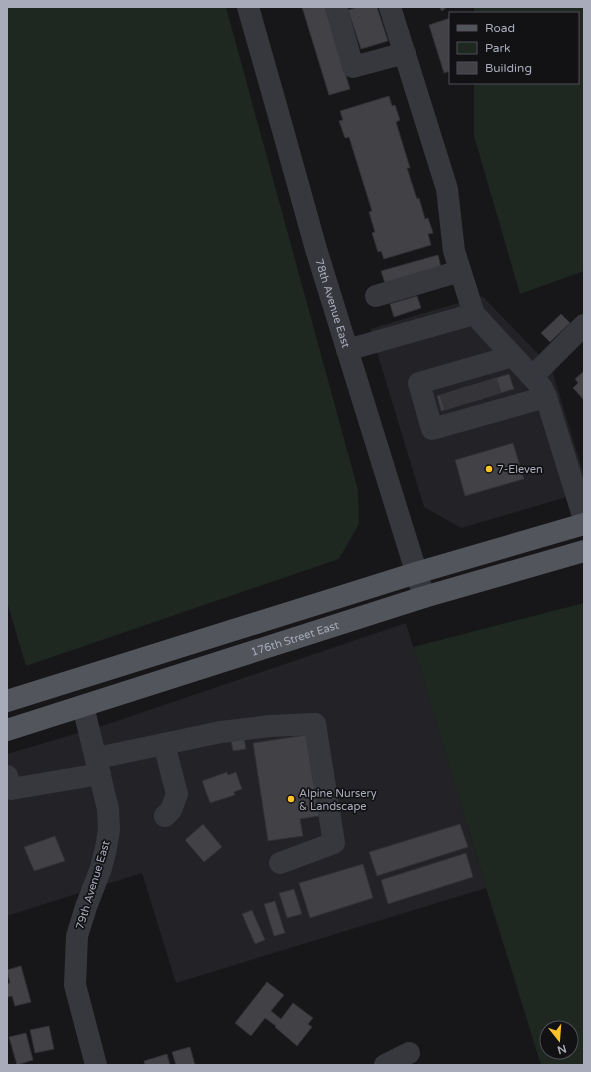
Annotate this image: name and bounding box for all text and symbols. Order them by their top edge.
legend [449,12,579,84]
text: Road [485,21,515,35]
text: Park [485,41,511,55]
text: Building [485,61,532,75]
street label: 78th Avenue East [313,257,353,349]
place label: 7-Eleven [497,463,543,476]
marker: 7-Eleven [484,464,494,474]
street label: 176th Street East [249,618,340,658]
place label: Alpine Nursery & Landscape [299,787,377,813]
marker: Alpine Nursery & Landscape [286,794,296,804]
street label: 79th Avenue East [73,839,113,931]
north arrow [539,1020,579,1060]
text: N [556,1042,568,1057]

